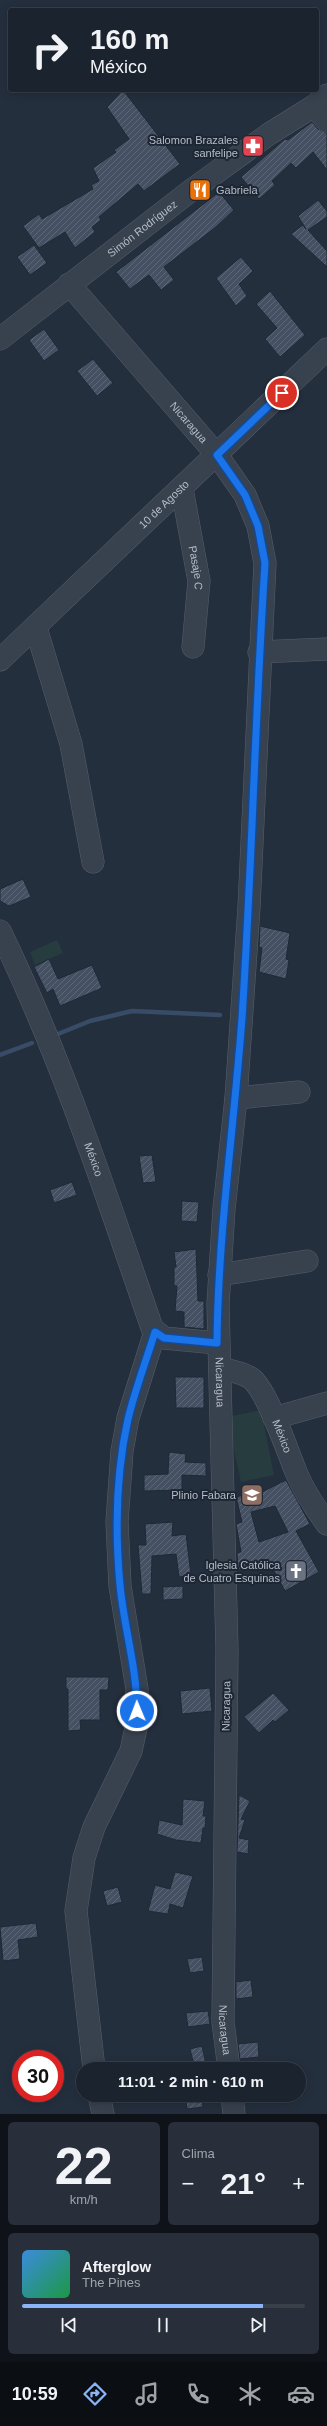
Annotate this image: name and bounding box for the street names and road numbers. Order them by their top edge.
street label: Simón Rodríguez [105,198,179,259]
street label: Nicaragua [168,399,210,446]
street label: 10 de Agosto [136,478,191,531]
street label: Pasaje C [187,545,205,590]
street label: México [82,1141,105,1178]
street label: Nicaragua [213,1357,227,1408]
street label: México [270,1418,294,1455]
street label: Nicaragua [220,1680,232,1731]
street label: Nicaragua [217,2005,233,2056]

